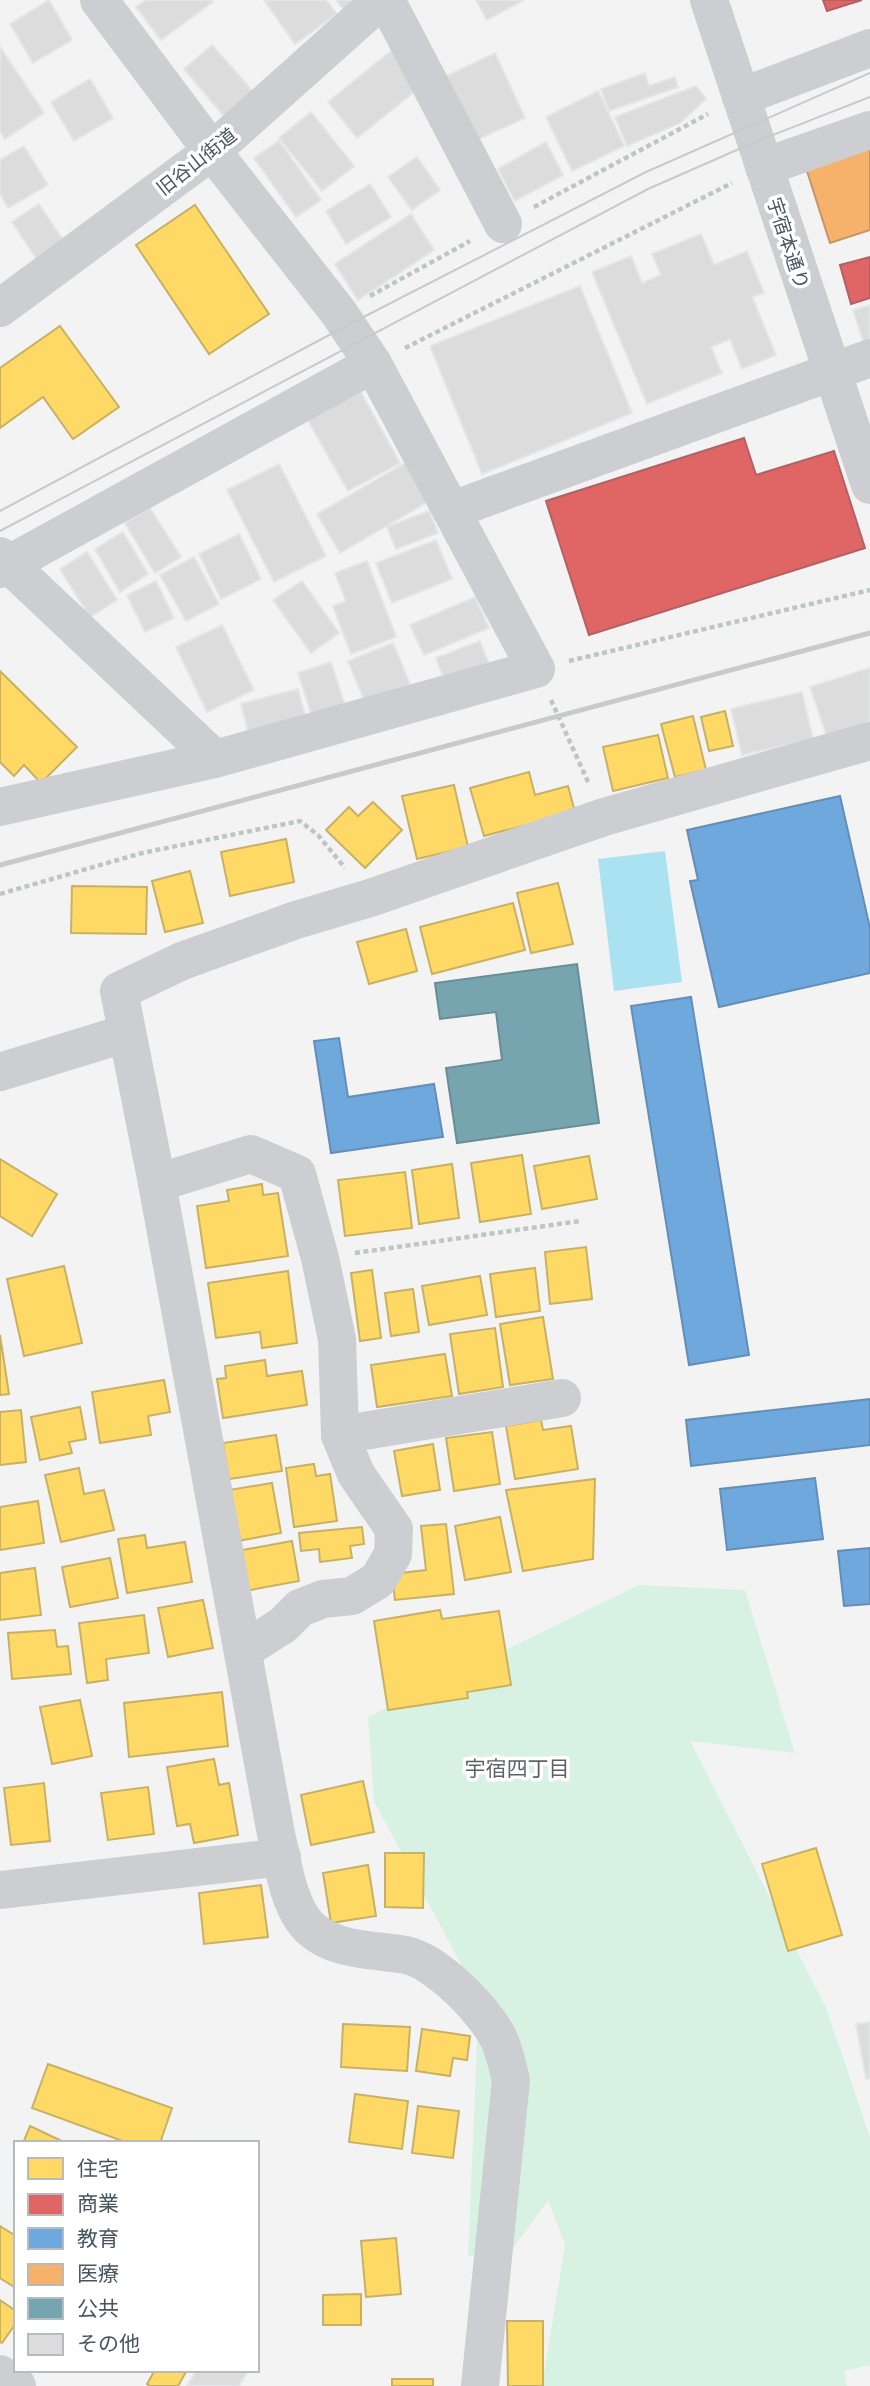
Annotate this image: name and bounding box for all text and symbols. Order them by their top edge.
street label: 旧谷山街道 [151,123,241,199]
street label: 宇宿本通り [763,194,815,292]
district label: 宇宿四丁目 [465,1755,570,1780]
legend [14,2141,259,2372]
text: 住宅 [77,2155,119,2180]
text: 商業 [77,2190,119,2215]
text: 教育 [77,2225,119,2250]
text: 医療 [77,2260,119,2285]
text: 公共 [77,2295,119,2320]
text: その他 [77,2330,140,2355]

